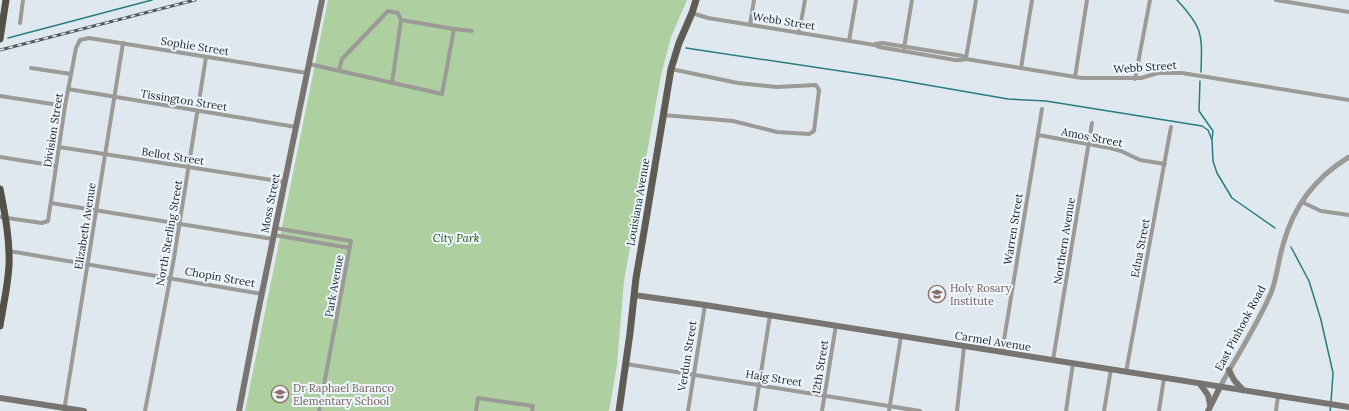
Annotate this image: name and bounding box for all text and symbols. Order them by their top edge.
street label: Webb Street [752,9,817,33]
street label: Sophie Street [160,34,231,58]
street label: Webb Street [1113,58,1178,76]
street label: Tissington Street [140,86,229,114]
street label: Division Street [40,91,66,168]
street label: Amos Street [1059,124,1125,150]
street label: Bellot Street [141,144,206,168]
street label: Louisiana Avenue [623,157,653,247]
street label: Moss Street [257,171,283,234]
street label: North Sterling Street [153,178,185,287]
street label: Elizabeth Avenue [71,182,99,270]
street label: Warren Street [1000,191,1026,266]
street label: Northern Avenue [1050,196,1078,286]
street label: Edna Street [1127,217,1153,279]
park label: City Park [433,231,480,245]
street label: Park Avenue [322,254,346,318]
street label: Chopin Street [184,264,257,290]
place label: Holy Rosary Institute [950,281,1011,308]
street label: East Pinhook Road [1212,282,1269,373]
school or university icon: Holy Rosary Institute [927,284,947,304]
street label: Verdun Street [674,319,700,393]
street label: Carmel Avenue [954,328,1032,354]
street label: 12th Street [809,338,831,395]
street label: Haig Street [745,367,804,390]
place label: Dr Raphael Baranco Elementary School [293,381,394,408]
school or university icon: Dr Raphael Baranco Elementary School [270,384,290,404]

